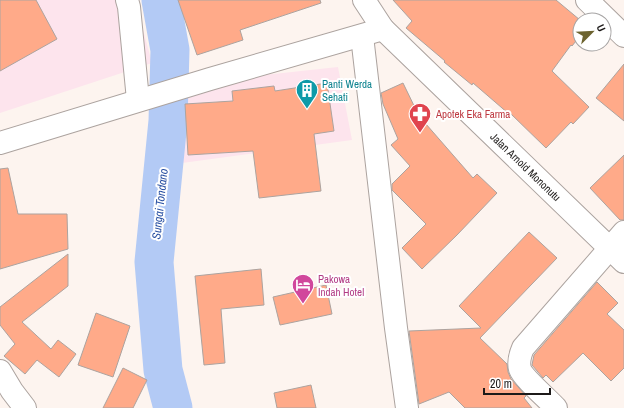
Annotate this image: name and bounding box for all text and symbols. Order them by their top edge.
north arrow [572,12,612,52]
text: U [593,22,609,34]
building icon: Panti Werda Sehati [294,77,320,110]
place label: Panti Werda Sehati [322,77,372,104]
pharmacy icon: Apotek Eka Farma [407,101,433,134]
place label: Apotek Eka Farma [435,107,510,121]
street label: Jalan Arnold Mononutu [487,130,564,204]
water label: Sungai Tondano [148,167,172,240]
hotel icon: Pakowa Indah Hotel [290,272,316,305]
place label: Pakowa Indah Hotel [318,272,364,299]
scale bar [484,370,550,396]
text: 20 m [490,376,512,392]

